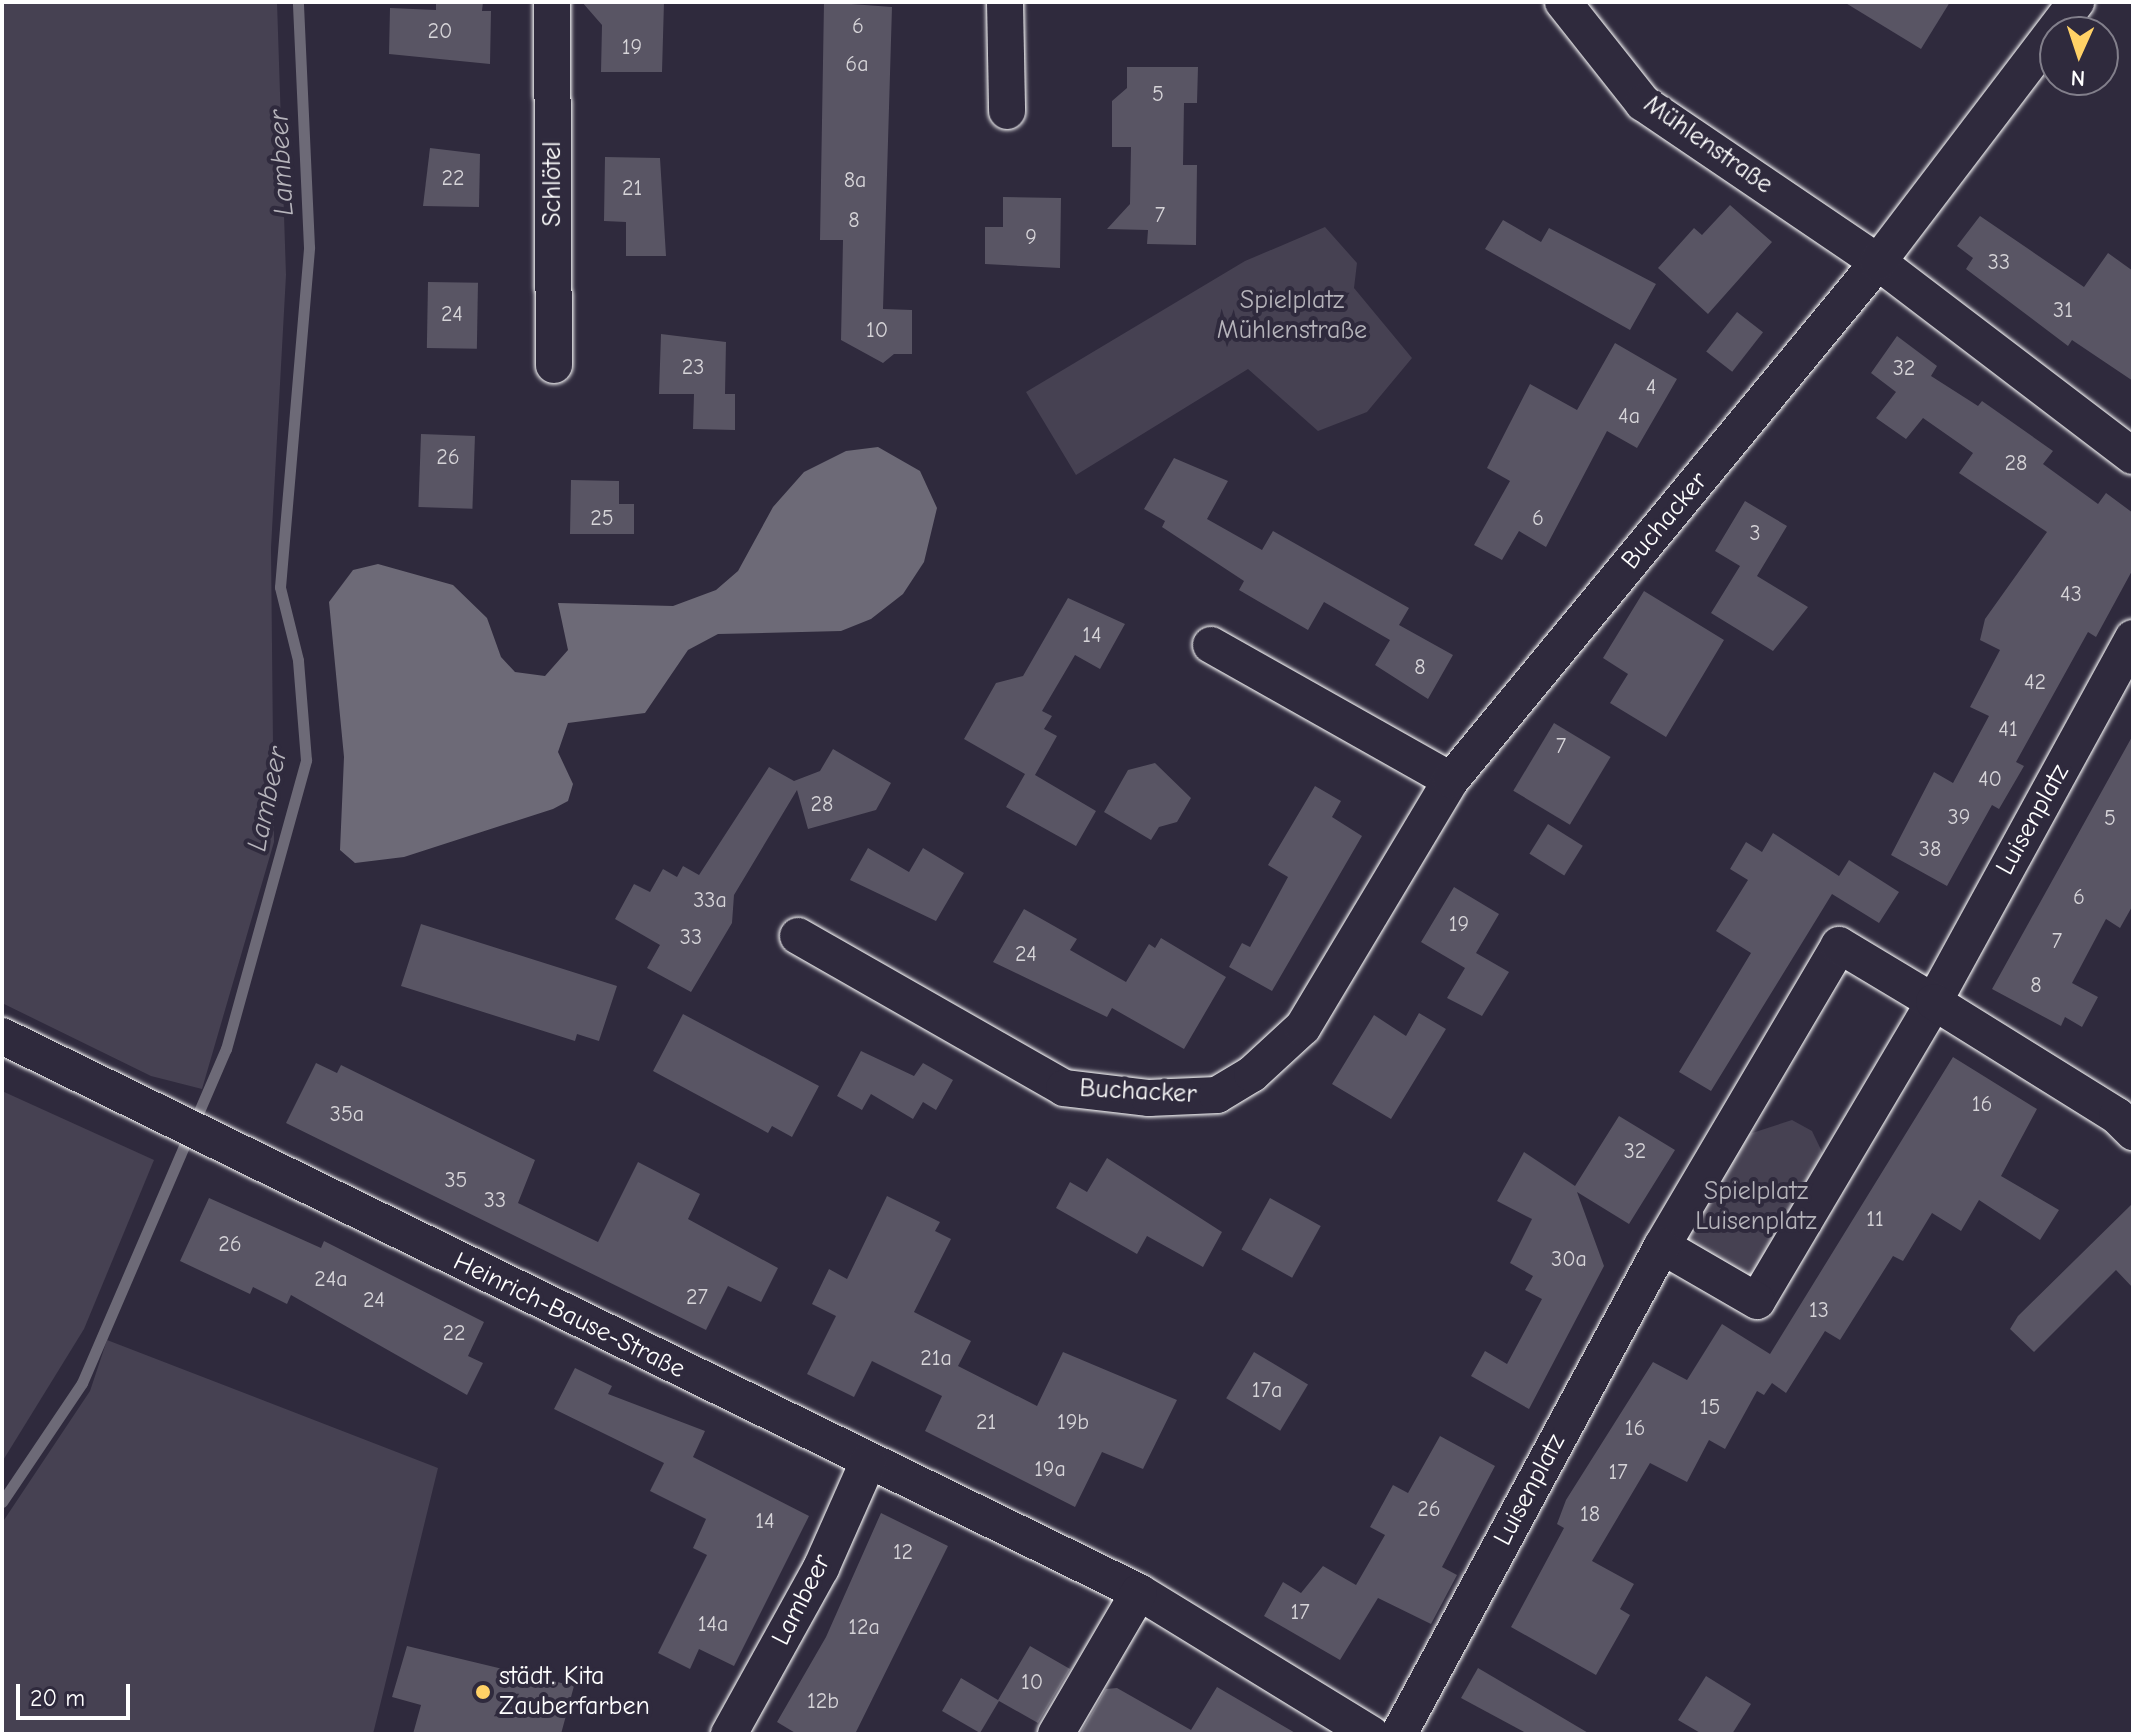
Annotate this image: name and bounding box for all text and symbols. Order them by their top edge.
house number: 6 [852,14,864,40]
north arrow [2039,16,2119,96]
house number: 20 [428,19,452,45]
house number: 19 [622,35,642,61]
house number: 6a [845,52,869,78]
text: N [2070,65,2086,91]
house number: 5 [1152,82,1164,108]
street label: Mühlenstraße [1637,89,1779,201]
water label: Lambeer [261,109,301,217]
street label: Schlötel [537,141,569,227]
house number: 22 [441,166,465,192]
house number: 8a [844,168,866,194]
house number: 21 [622,176,642,202]
house number: 7 [1155,203,1165,229]
house number: 8 [848,208,860,234]
house number: 9 [1025,225,1037,251]
house number: 33 [1988,250,2010,276]
park label: Spielplatz Mühlenstraße [1217,285,1367,346]
house number: 31 [2053,298,2073,324]
house number: 24 [441,302,463,328]
house number: 10 [866,318,888,344]
house number: 23 [682,355,704,381]
house number: 32 [1893,356,1915,382]
house number: 4 [1646,375,1656,401]
house number: 4a [1618,404,1640,430]
house number: 26 [436,445,460,471]
house number: 28 [2005,451,2027,477]
street label: Buchacker [1615,466,1715,576]
house number: 25 [590,506,614,532]
house number: 6 [1532,506,1544,532]
house number: 3 [1749,521,1761,547]
house number: 43 [2060,582,2082,608]
house number: 14 [1082,623,1102,649]
house number: 8 [1414,655,1426,681]
house number: 42 [2024,670,2046,696]
house number: 41 [1998,717,2018,743]
house number: 7 [1556,734,1566,760]
water label: Lambeer [240,744,294,854]
street label: Luisenplatz [1990,759,2076,881]
house number: 40 [1978,767,2002,793]
house number: 28 [811,792,833,818]
house number: 39 [1948,805,1970,831]
house number: 5 [2104,806,2116,832]
house number: 38 [1919,837,1941,863]
house number: 6 [2073,885,2085,911]
house number: 33a [693,888,727,914]
house number: 19 [1449,912,1469,938]
house number: 33 [680,925,702,951]
house number: 7 [2052,929,2062,955]
house number: 24 [1015,942,1037,968]
house number: 8 [2030,973,2042,999]
street label: Buchacker [1079,1073,1197,1111]
house number: 16 [1972,1092,1992,1118]
house number: 35a [330,1102,364,1128]
house number: 32 [1624,1139,1646,1165]
house number: 35 [444,1168,468,1194]
park label: Spielplatz Luisenplatz [1695,1176,1817,1238]
house number: 33 [484,1188,506,1214]
house number: 11 [1866,1207,1884,1233]
house number: 26 [218,1232,242,1258]
street label: Heinrich-Bause-Straße [448,1246,690,1386]
house number: 30a [1551,1247,1587,1273]
house number: 24a [314,1267,348,1293]
house number: 27 [686,1285,708,1311]
house number: 24 [363,1288,385,1314]
house number: 13 [1809,1298,1829,1324]
house number: 22 [442,1321,466,1347]
house number: 21a [920,1346,952,1372]
house number: 17a [1252,1378,1282,1404]
house number: 15 [1700,1395,1720,1421]
house number: 21 [976,1410,996,1436]
house number: 19b [1057,1410,1089,1436]
house number: 16 [1625,1416,1645,1442]
street label: Luisenplatz [1488,1429,1572,1551]
house number: 19a [1034,1457,1066,1483]
house number: 17 [1608,1460,1628,1486]
house number: 26 [1417,1497,1441,1523]
house number: 18 [1580,1502,1600,1528]
house number: 14 [755,1509,775,1535]
house number: 12 [893,1540,913,1566]
street label: Lambeer [766,1549,838,1651]
house number: 17 [1290,1600,1310,1626]
house number: 14a [698,1612,728,1638]
house number: 12a [848,1615,880,1641]
place label: städt. Kita Zauberfarben [499,1661,650,1722]
scale bar [20,1668,134,1718]
house number: 10 [1021,1670,1043,1696]
marker: städt. Kita Zauberfarben [474,1683,492,1701]
text: 20 m [30,1684,85,1712]
house number: 12b [807,1689,839,1715]

